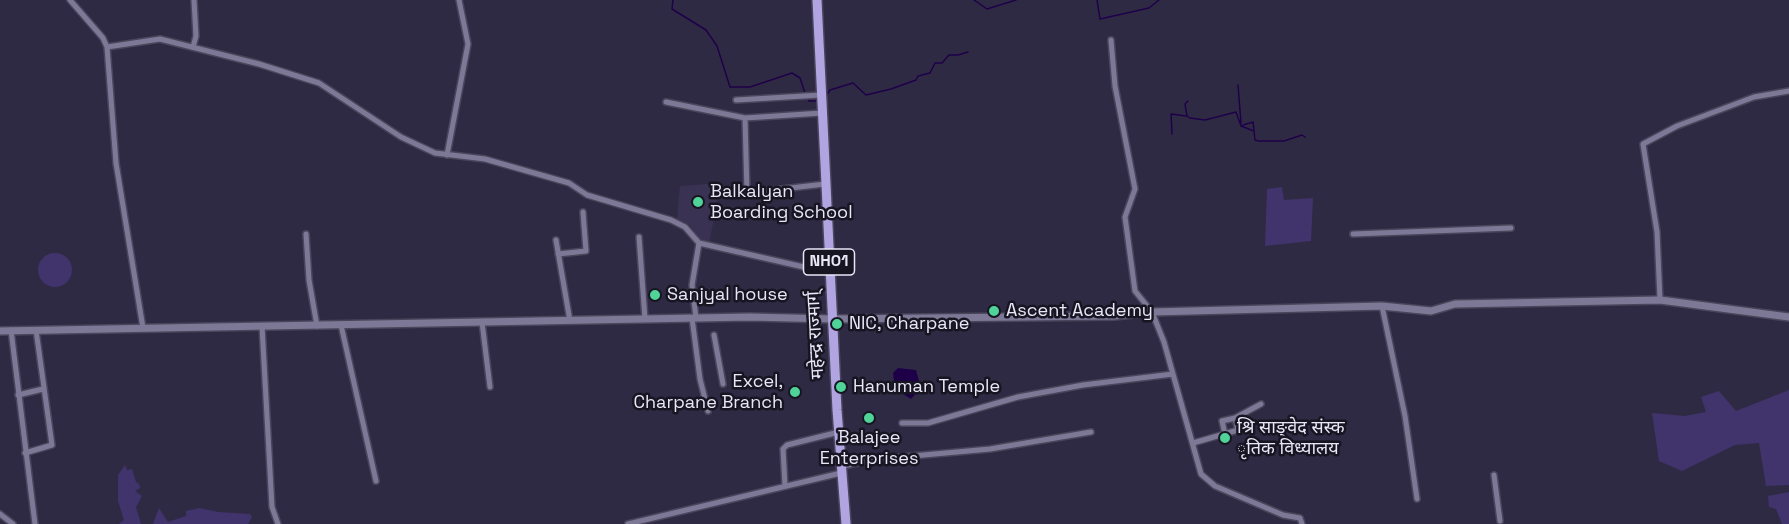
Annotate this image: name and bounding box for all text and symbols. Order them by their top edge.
place label: Balkalyan Boarding School [710,181,853,224]
marker: Balkalyan Boarding School [691,195,705,209]
road number: NH01 [804,249,854,275]
place label: Sanjyal house [667,284,788,306]
marker: Sanjyal house [648,288,662,302]
street label: महेन्द्र राज्मार्ग् [803,291,829,379]
place label: Ascent Academy [1006,300,1153,322]
marker: Ascent Academy [987,304,1001,318]
place label: NIC, Charpane [849,313,969,335]
marker: NIC, Charpane [830,317,844,331]
place label: Excel, Charpane Branch [633,371,783,413]
place label: Hanuman Temple [853,376,1000,398]
marker: Hanuman Temple [834,380,848,394]
marker: Excel, Charpane Branch [788,385,802,399]
marker: Balajee Enterprises [862,411,876,425]
place label: श्रि साङ्वेद संस्क ृतिक विध्यालय [1237,417,1345,460]
place label: Balajee Enterprises [820,427,918,470]
marker: श्रि साङ्वेद संस्क ृतिक विध्यालय [1218,431,1232,445]

